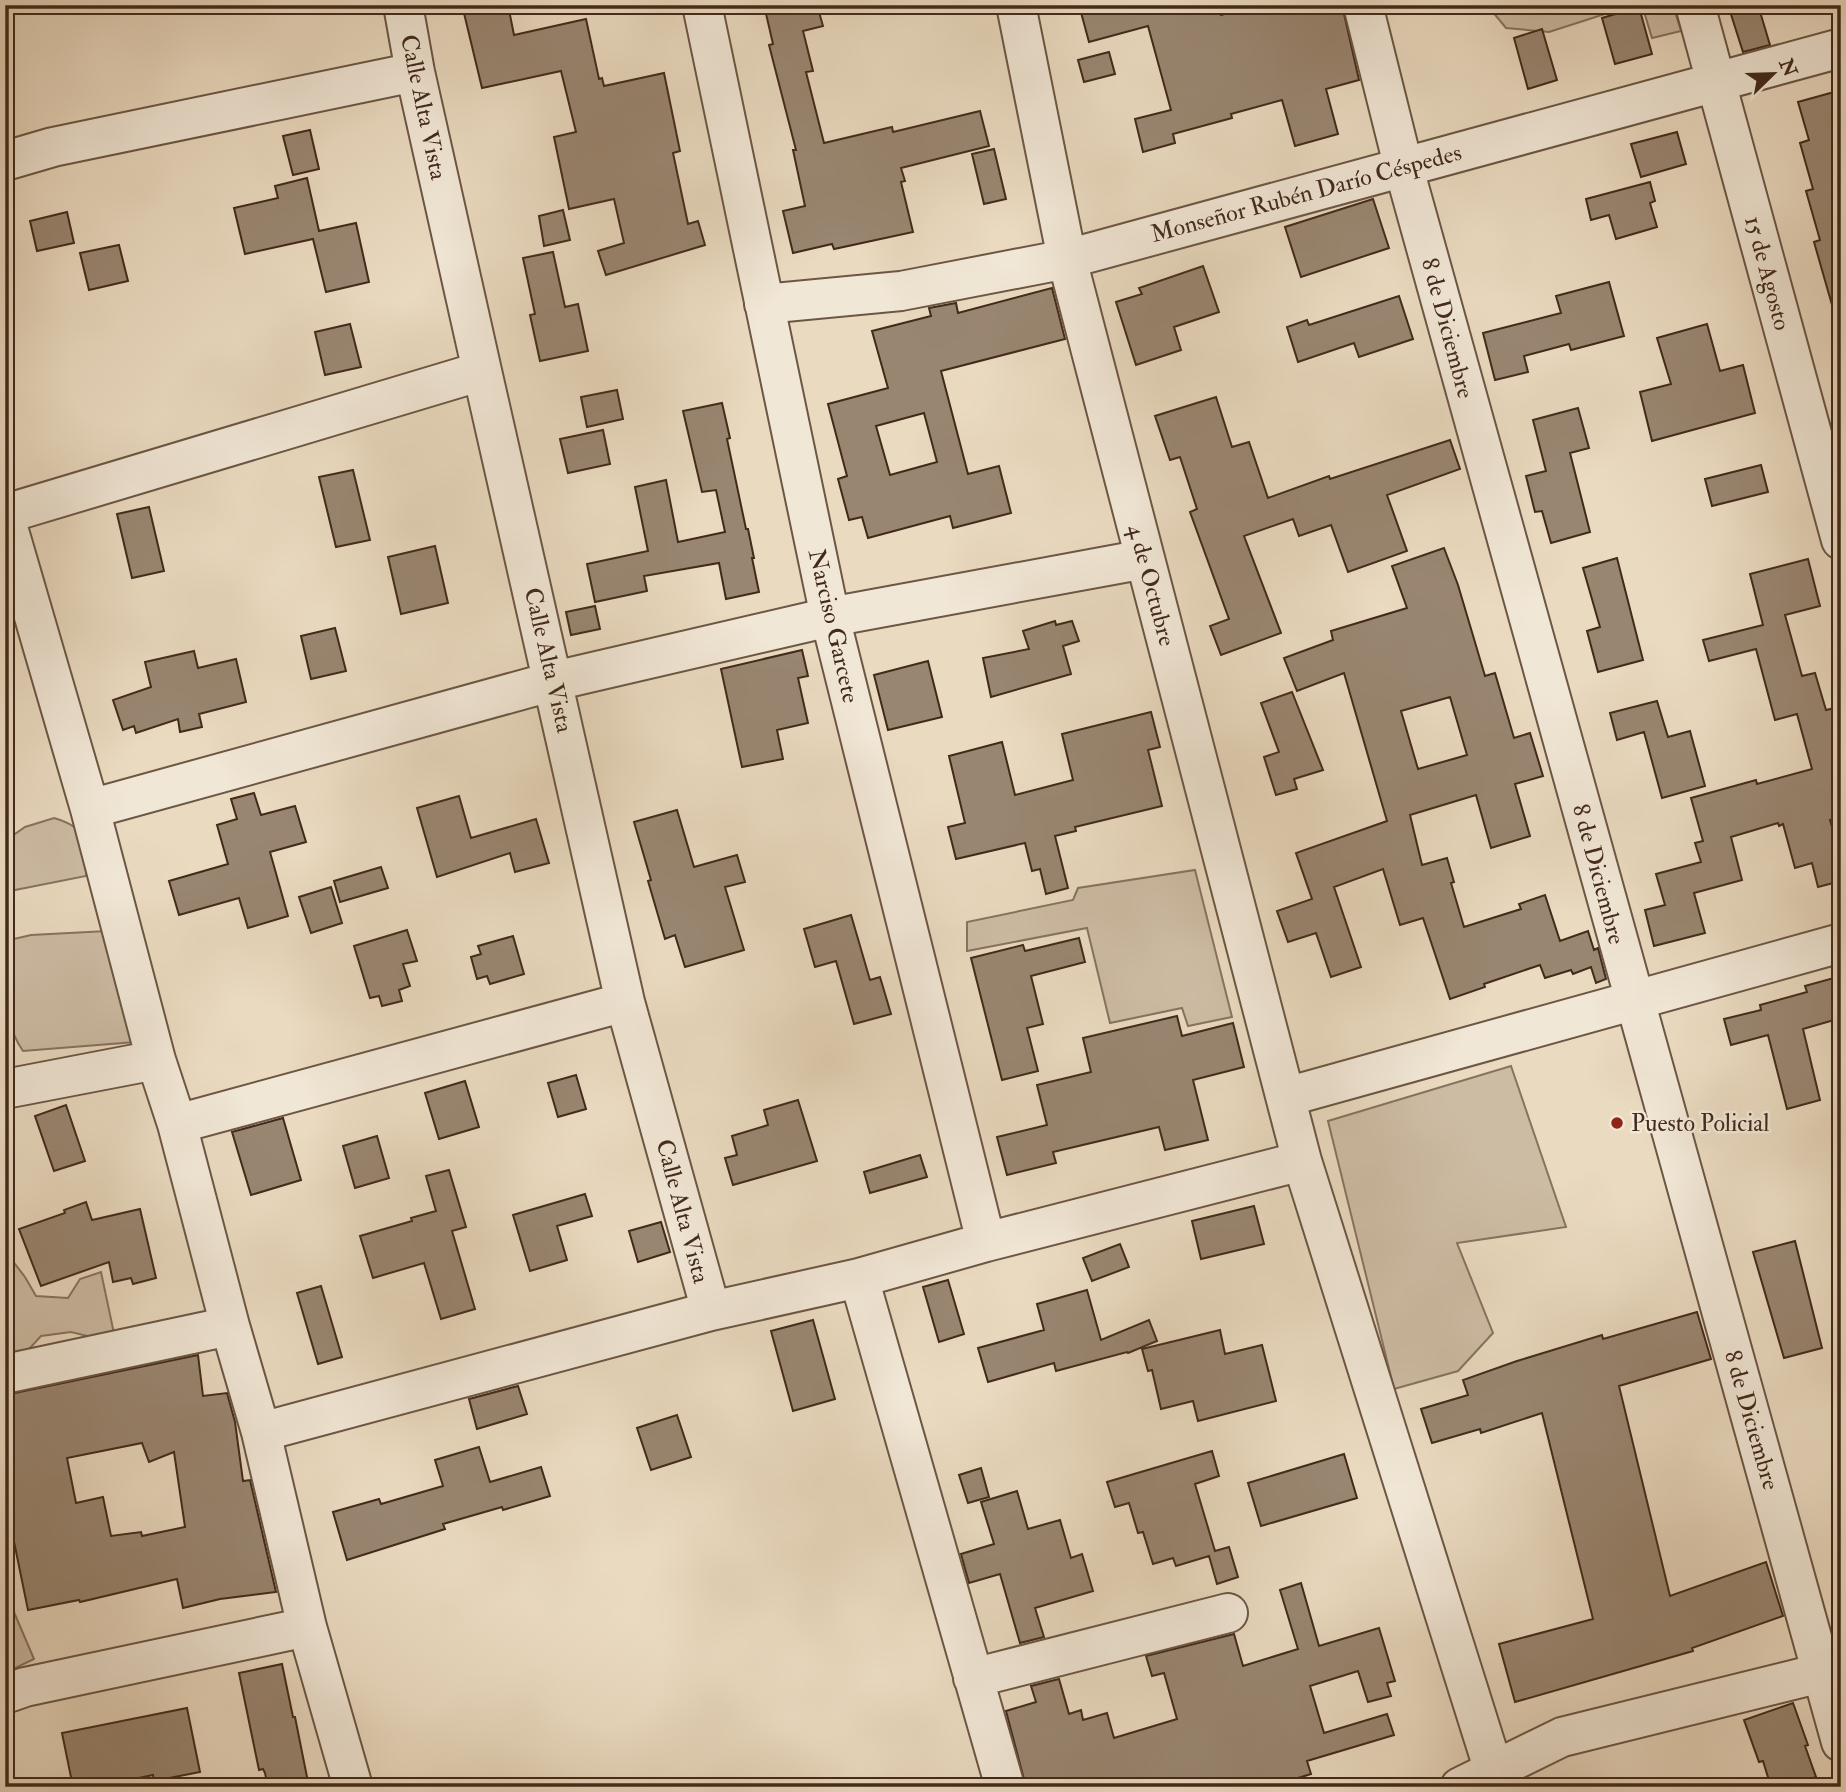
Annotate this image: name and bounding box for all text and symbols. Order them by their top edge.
street label: Calle Alta Vista [393,32,454,184]
north arrow [1738,38,1808,108]
text: N [1773,54,1802,81]
street label: Monseñor Rubén Darío Céspedes [1147,137,1465,250]
street label: 15 de Agosto [1737,213,1798,334]
street label: 8 de Diciembre [1414,255,1481,402]
street label: 4 de Octubre [1120,521,1183,649]
street label: Narciso Garcete [801,546,866,706]
street label: Calle Alta Vista [517,585,580,737]
street label: 8 de Diciembre [1565,801,1632,948]
place label: Puesto Policial [1631,1108,1769,1139]
marker: Puesto Policial [1609,1115,1625,1131]
street label: Calle Alta Vista [648,1136,717,1288]
street label: 8 de Diciembre [1717,1347,1786,1494]

